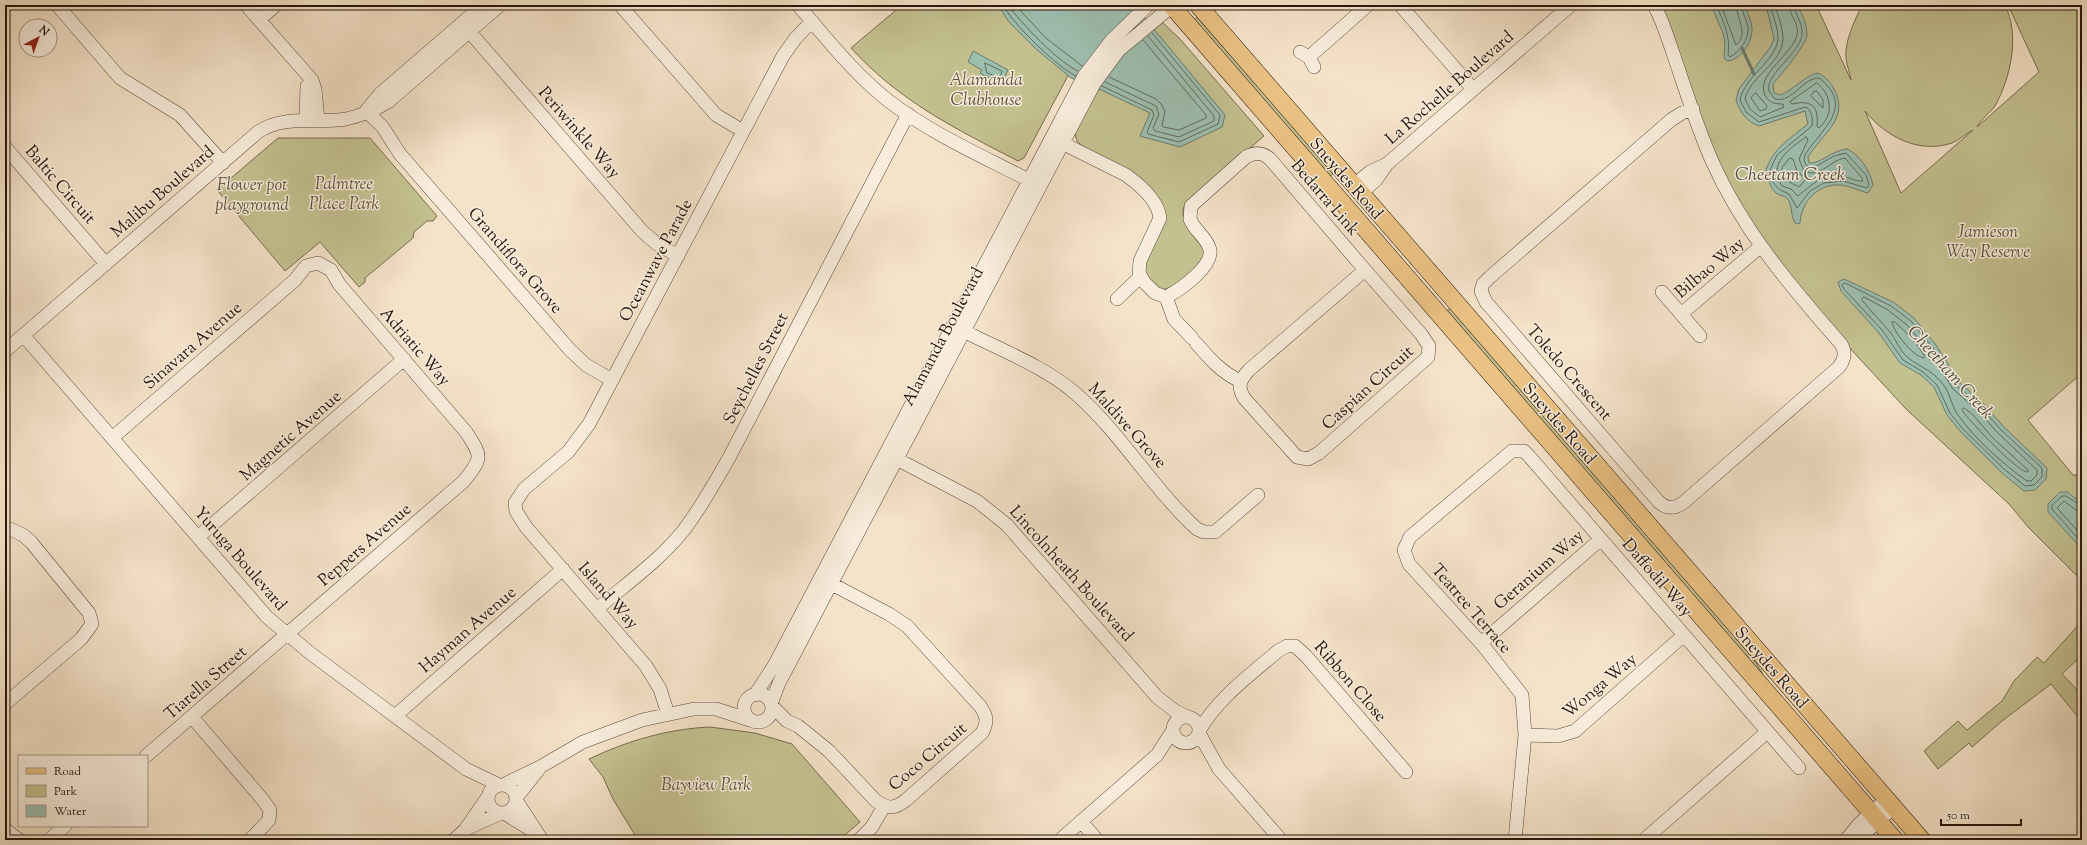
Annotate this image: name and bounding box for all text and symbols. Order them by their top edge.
north arrow [18,18,58,58]
text: N [35,22,53,40]
street label: La Rochelle Boulevard [1381,26,1520,151]
park label: Alamanda Clubhouse [949,69,1023,113]
street label: Periwinkle Way [532,82,626,185]
street label: Sneydes Road [1303,133,1388,226]
street label: Baltic Circuit [18,141,101,230]
street label: Malibu Boulevard [106,141,221,244]
street label: Bedarra Link [1284,155,1365,242]
water label: Cheetam Creek [1735,163,1845,189]
park label: Palmtree Place Park [309,173,379,217]
park label: Flower pot playground [215,174,290,218]
street label: Oceanwave Parade [614,195,699,327]
street label: Grandiflora Grove [461,203,568,320]
park label: Jamieson Way Reserve [1946,221,2030,265]
street label: Bilbao Way [1670,232,1751,305]
street label: Alamanda Boulevard [897,263,991,410]
street label: Sinavara Avenue [139,297,248,396]
street label: Adriatic Way [374,303,456,392]
street label: Seychelles Street [718,309,795,429]
street label: Toledo Crescent [1520,320,1617,427]
water label: Cheetham Creek [1900,320,1999,426]
street label: Caspian Circuit [1317,341,1420,436]
street label: Maldive Grove [1082,378,1172,474]
street label: Sneydes Road [1516,378,1601,471]
street label: Magnetic Avenue [235,385,347,488]
street label: Peppers Avenue [313,498,417,593]
street label: Lincolnheath Boulevard [1003,501,1139,648]
street label: Yuruga Boulevard [187,502,292,617]
street label: Geranium Way [1489,524,1590,616]
street label: Daffodil Way [1616,534,1698,623]
street label: Island Way [572,558,644,635]
street label: Teatree Terrace [1425,559,1516,660]
street label: Hayman Avenue [414,581,522,680]
street label: Sneydes Road [1728,622,1813,715]
street label: Ribbon Close [1307,637,1392,728]
street label: Tiarella Street [160,641,253,726]
street label: Wonga Way [1558,648,1643,725]
street label: Coco Circuit [884,717,973,797]
legend [18,755,148,827]
text: Road [54,763,81,781]
park label: Bayview Park [661,774,751,798]
text: Park [54,783,77,801]
scale bar [1941,801,2021,827]
text: Water [54,803,87,821]
text: 50 m [1946,807,1970,825]

